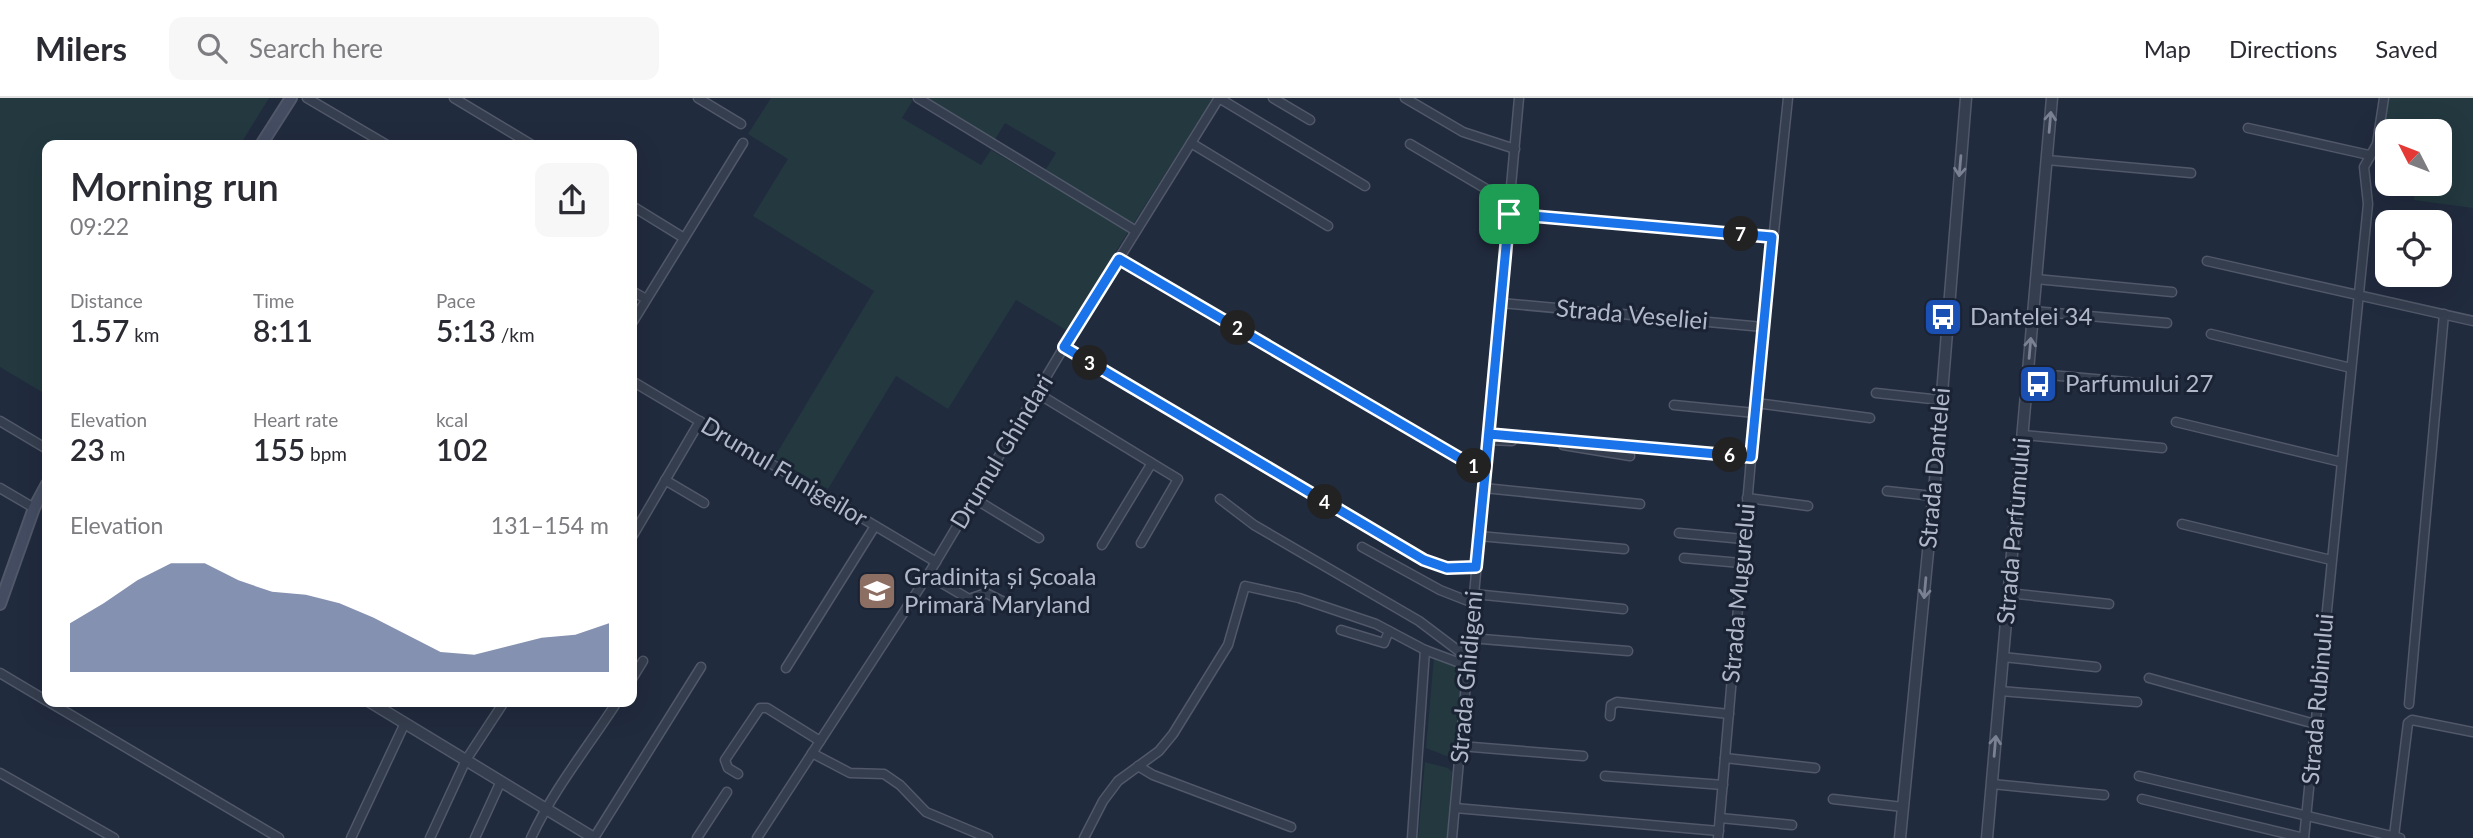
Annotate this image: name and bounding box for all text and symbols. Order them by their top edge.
search box [169,17,659,80]
text: Milers [35,28,127,68]
icon: search [193,29,231,67]
text: Search here [249,32,383,64]
text: Map [2144,34,2191,63]
text: Directions [2229,34,2337,63]
text: Saved [2375,34,2438,63]
one-way arrow [2044,111,2057,133]
north arrow [2375,119,2452,196]
map controls [2375,119,2452,287]
one-way arrow [1953,154,1966,177]
text: Morning run [70,163,279,209]
button: share [535,163,609,237]
pin [1479,184,1539,244]
icon: arrive [1490,195,1528,233]
button: locate [2375,210,2452,287]
text: 09:22 [70,212,129,240]
pin: 7 [1724,216,1758,252]
text: 7 [1735,222,1746,245]
text: Distance [70,289,143,312]
text: Time [253,289,294,312]
text: Pace [436,289,475,312]
street label: Strada Veseliei [1555,292,1709,335]
bus stop icon: Dantelei 34 [1922,296,1964,338]
place label: Dantelei 34 [1970,301,2092,330]
pin: 2 [1220,310,1256,345]
text: 1.57 [70,312,129,348]
text: 8:11 [253,312,313,348]
text: 5:13 [436,312,496,348]
text: 2 [1232,316,1243,339]
text: km [129,323,159,346]
text: /km [496,323,535,346]
one-way arrow [2024,337,2037,360]
pin: 3 [1072,345,1108,380]
text: 3 [1084,351,1095,374]
bus stop icon: Parfumului 27 [2017,363,2059,405]
place label: Parfumului 27 [2065,368,2213,397]
street label: Drumul Ghindari [943,369,1058,534]
street label: Strada Dantelei [1912,386,1955,550]
text: Elevation [70,408,147,431]
text: Heart rate [253,408,338,431]
text: kcal [436,408,468,431]
street label: Drumul Funigeilor [696,410,873,532]
text: 23 [70,431,105,467]
text: 155 [253,431,305,467]
text: 102 [436,431,488,467]
street label: Strada Parfumului [1990,436,2035,626]
pin: 6 [1712,438,1748,472]
text: m [105,442,125,465]
text: bpm [305,442,347,465]
text: 6 [1724,443,1735,466]
pin: 1 [1456,448,1492,484]
text: 1 [1468,454,1479,477]
pin: 4 [1308,484,1342,520]
text: 4 [1319,490,1330,513]
street label: Strada Mugurelui [1715,502,1760,684]
text: Elevation [70,511,163,539]
text: 131–154 m [491,511,609,539]
place label: Gradinița și Școala Primară Maryland [904,561,1096,618]
school or university icon: Gradinița și Școala Primară Maryland [856,570,898,612]
one-way arrow [1918,576,1931,599]
street label: Strada Ghidigeni [1444,589,1487,764]
street label: Strada Rubinului [2295,612,2338,786]
one-way arrow [1989,735,2002,757]

